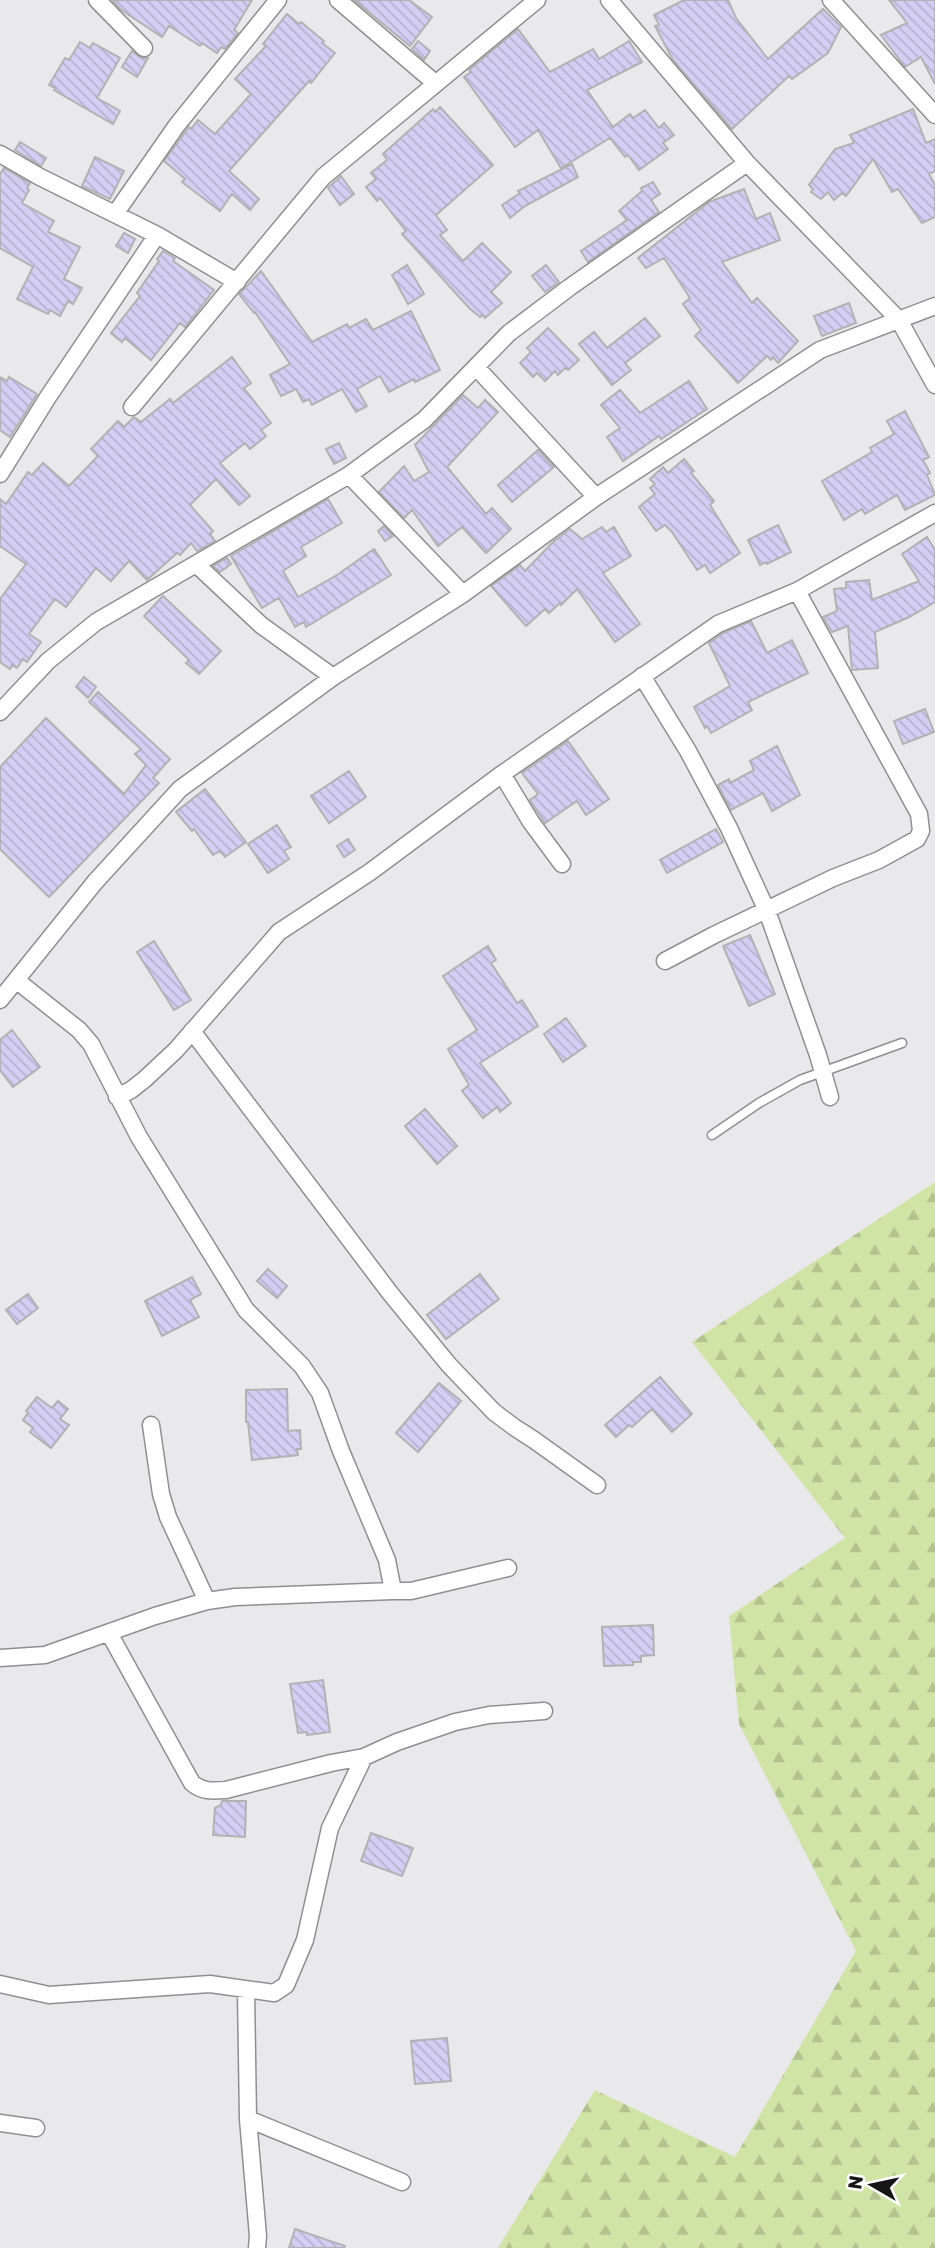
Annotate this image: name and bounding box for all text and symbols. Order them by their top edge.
north arrow [837,2150,907,2220]
text: N [843,2174,868,2191]

